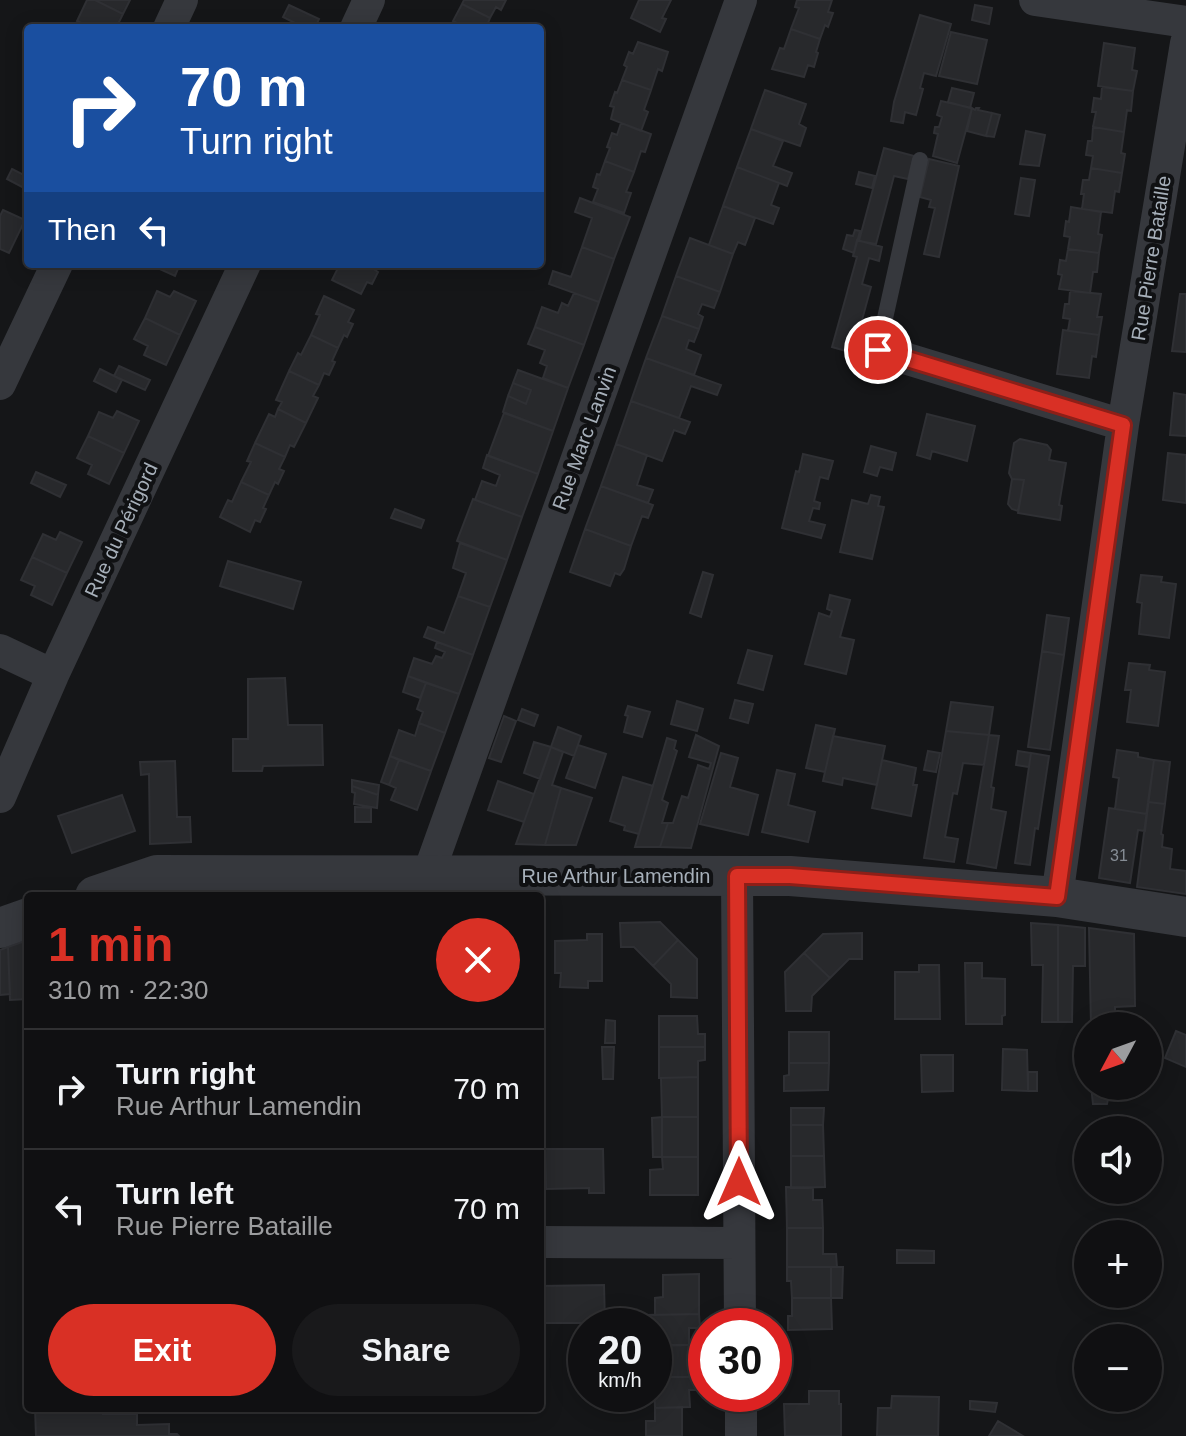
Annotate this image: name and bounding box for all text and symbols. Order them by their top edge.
text: 70 m [180,55,308,118]
icon: right [48,56,152,160]
text: Turn right [180,121,333,162]
street label: Rue Pierre Bataille [1127,174,1175,342]
icon: left [132,208,176,252]
text: Then [48,213,116,246]
pin [844,316,912,384]
icon: arrive [856,328,900,372]
street label: Rue Marc Lanvin [548,363,620,513]
street label: Rue du Périgord [80,459,162,601]
house number: 31 [1110,847,1128,864]
street label: Rue Arthur Lamendin [521,865,711,887]
text: 1 min [48,918,173,971]
button: close [436,918,520,1002]
text: 310 m · 22:30 [48,975,208,1005]
north arrow [1074,1012,1162,1100]
map controls [1074,1012,1162,1412]
text: Turn right [116,1057,255,1090]
icon: right [48,1067,92,1111]
text: 70 m [453,1072,520,1105]
text: Rue Arthur Lamendin [116,1091,362,1121]
button: sound [1074,1116,1162,1204]
position arrow [697,1140,781,1224]
text: Turn left [116,1177,234,1210]
icon: left [48,1187,92,1231]
text: 70 m [453,1192,520,1225]
text: Rue Pierre Bataille [116,1211,333,1241]
button: + [1074,1220,1162,1308]
button: Exit [48,1304,276,1396]
button: Share [292,1304,520,1396]
speed limit sign: 30 [688,1308,792,1412]
button: − [1074,1324,1162,1412]
text: 20 [598,1328,642,1372]
text: km/h [598,1369,642,1391]

